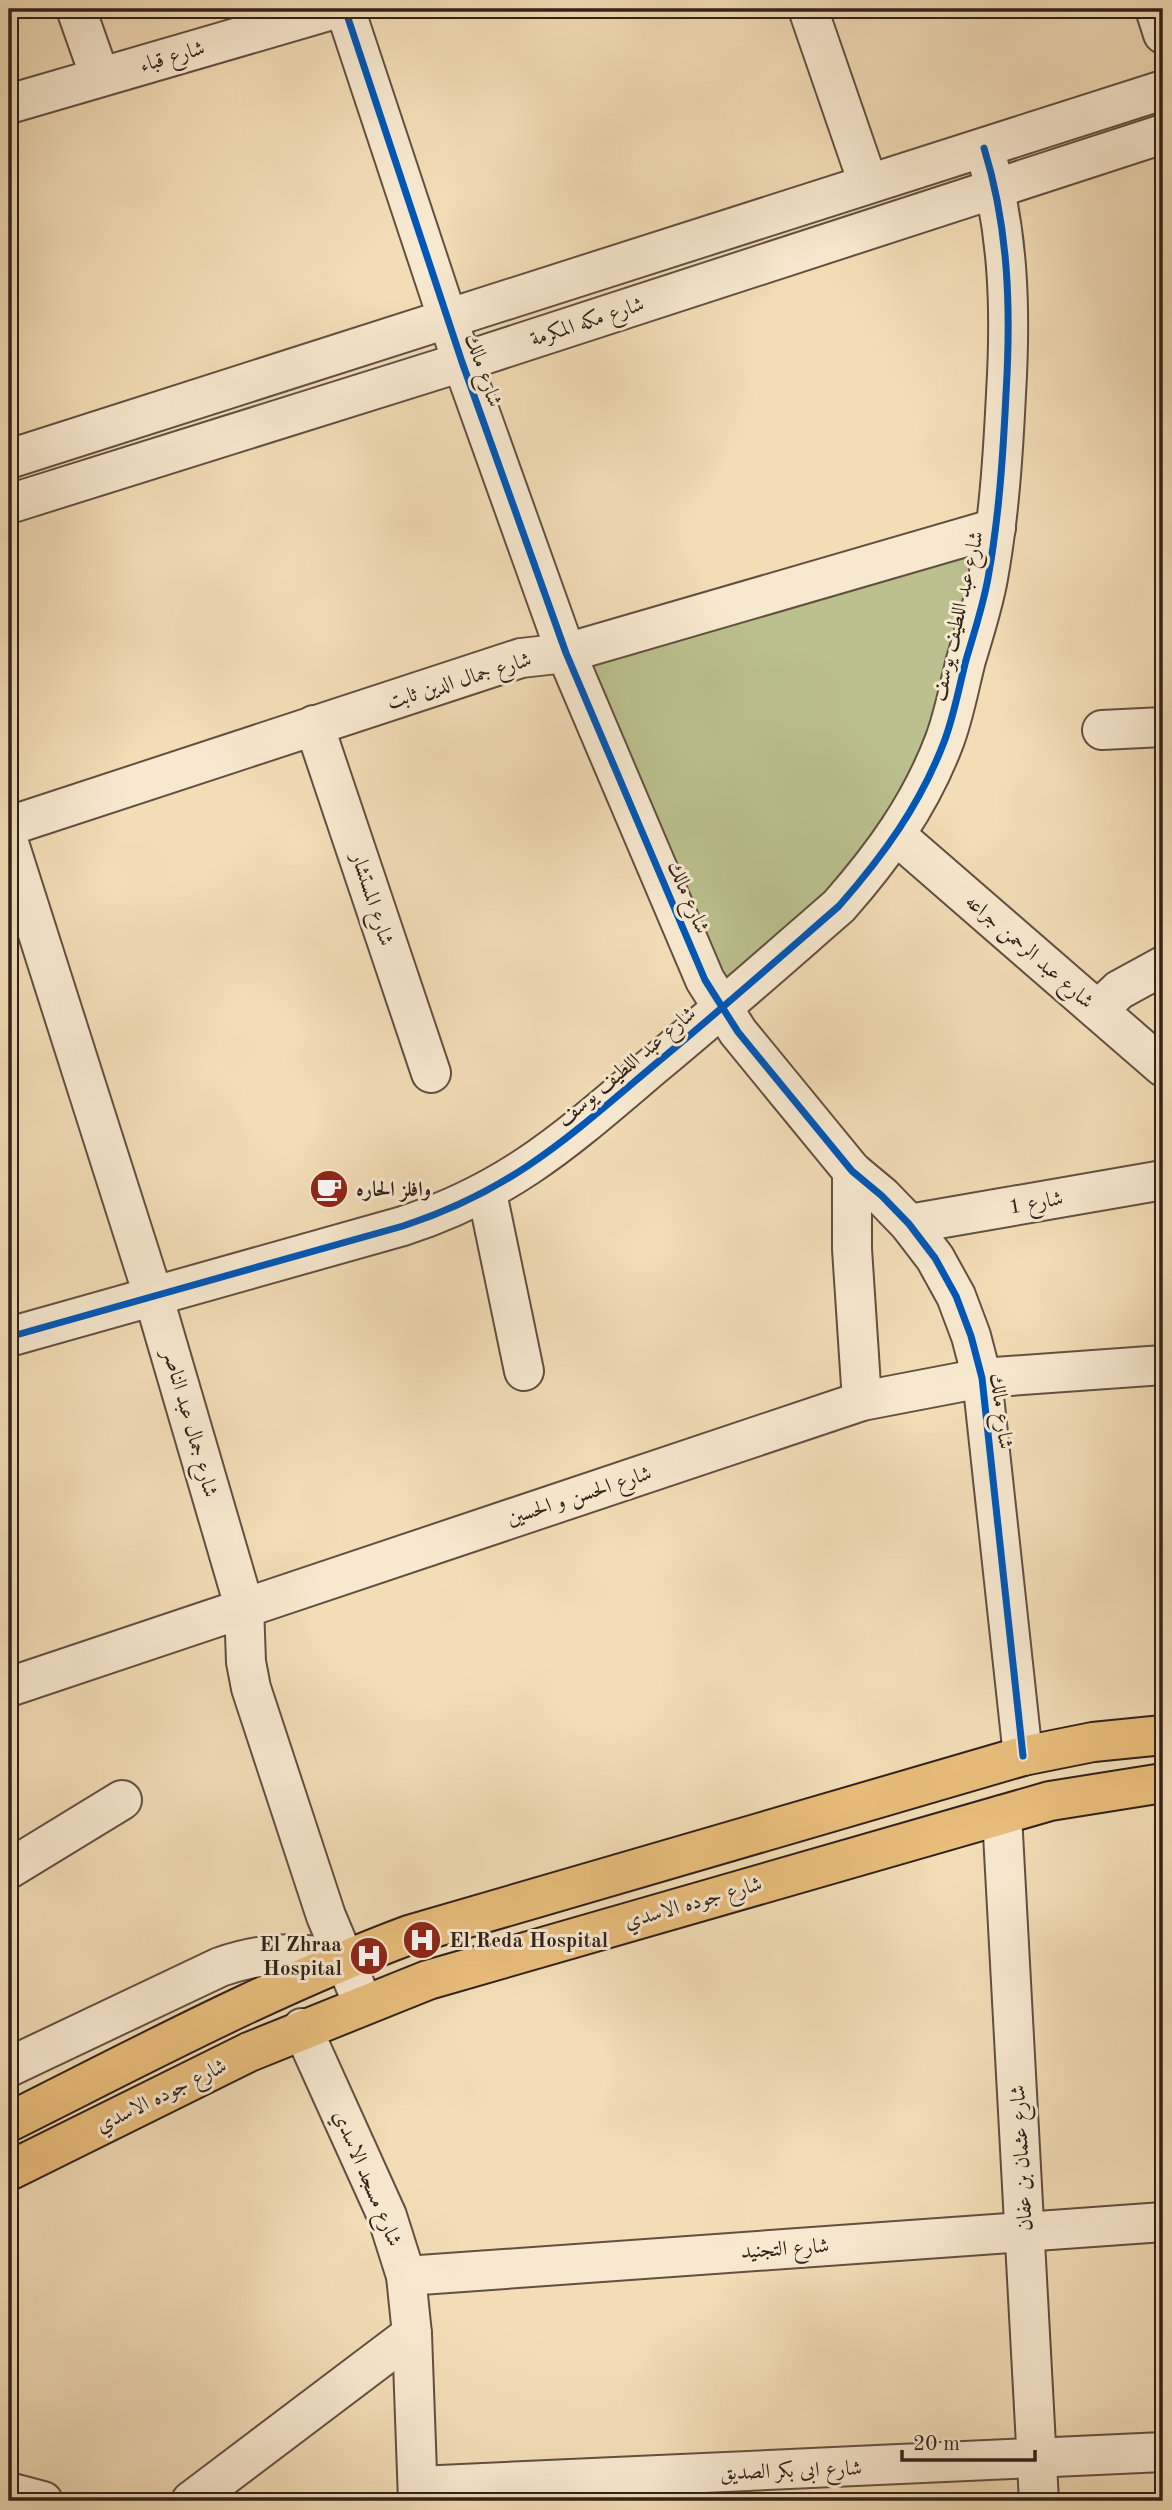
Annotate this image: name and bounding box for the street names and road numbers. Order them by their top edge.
street label: شارع قباء [138,38,209,82]
street label: شارع مكه المكرمة [527,292,649,356]
street label: شارع مالك [455,331,505,412]
street label: شارع عبد اللطيف يوسف [929,529,994,705]
street label: شارع جمال الدين ثابت [385,650,536,719]
street label: شارع المستشار [340,848,396,950]
street label: شارع مالك [658,858,712,939]
street label: شارع عبد الرحمن جراعه [957,890,1098,1018]
street label: شارع عبد اللطيف يوسف [554,1003,704,1136]
street label: شارع 1 [1008,1188,1066,1224]
street label: شارع جمال عبد الناصر [152,1345,221,1501]
street label: شارع مالك [979,1372,1016,1451]
street label: شارع الحسن و الحسين [504,1463,656,1535]
street label: شارع جوده الاسدي [622,1874,766,1939]
street label: شارع جوده الاسدي [93,2056,233,2142]
street label: شارع عثمان بن عفان [1008,2084,1043,2231]
street label: شارع مسجد الاسدي [323,2108,405,2252]
street label: شارع التجنيد [740,2236,830,2269]
street label: شارع ابى بكر الصديق [720,2458,863,2490]

